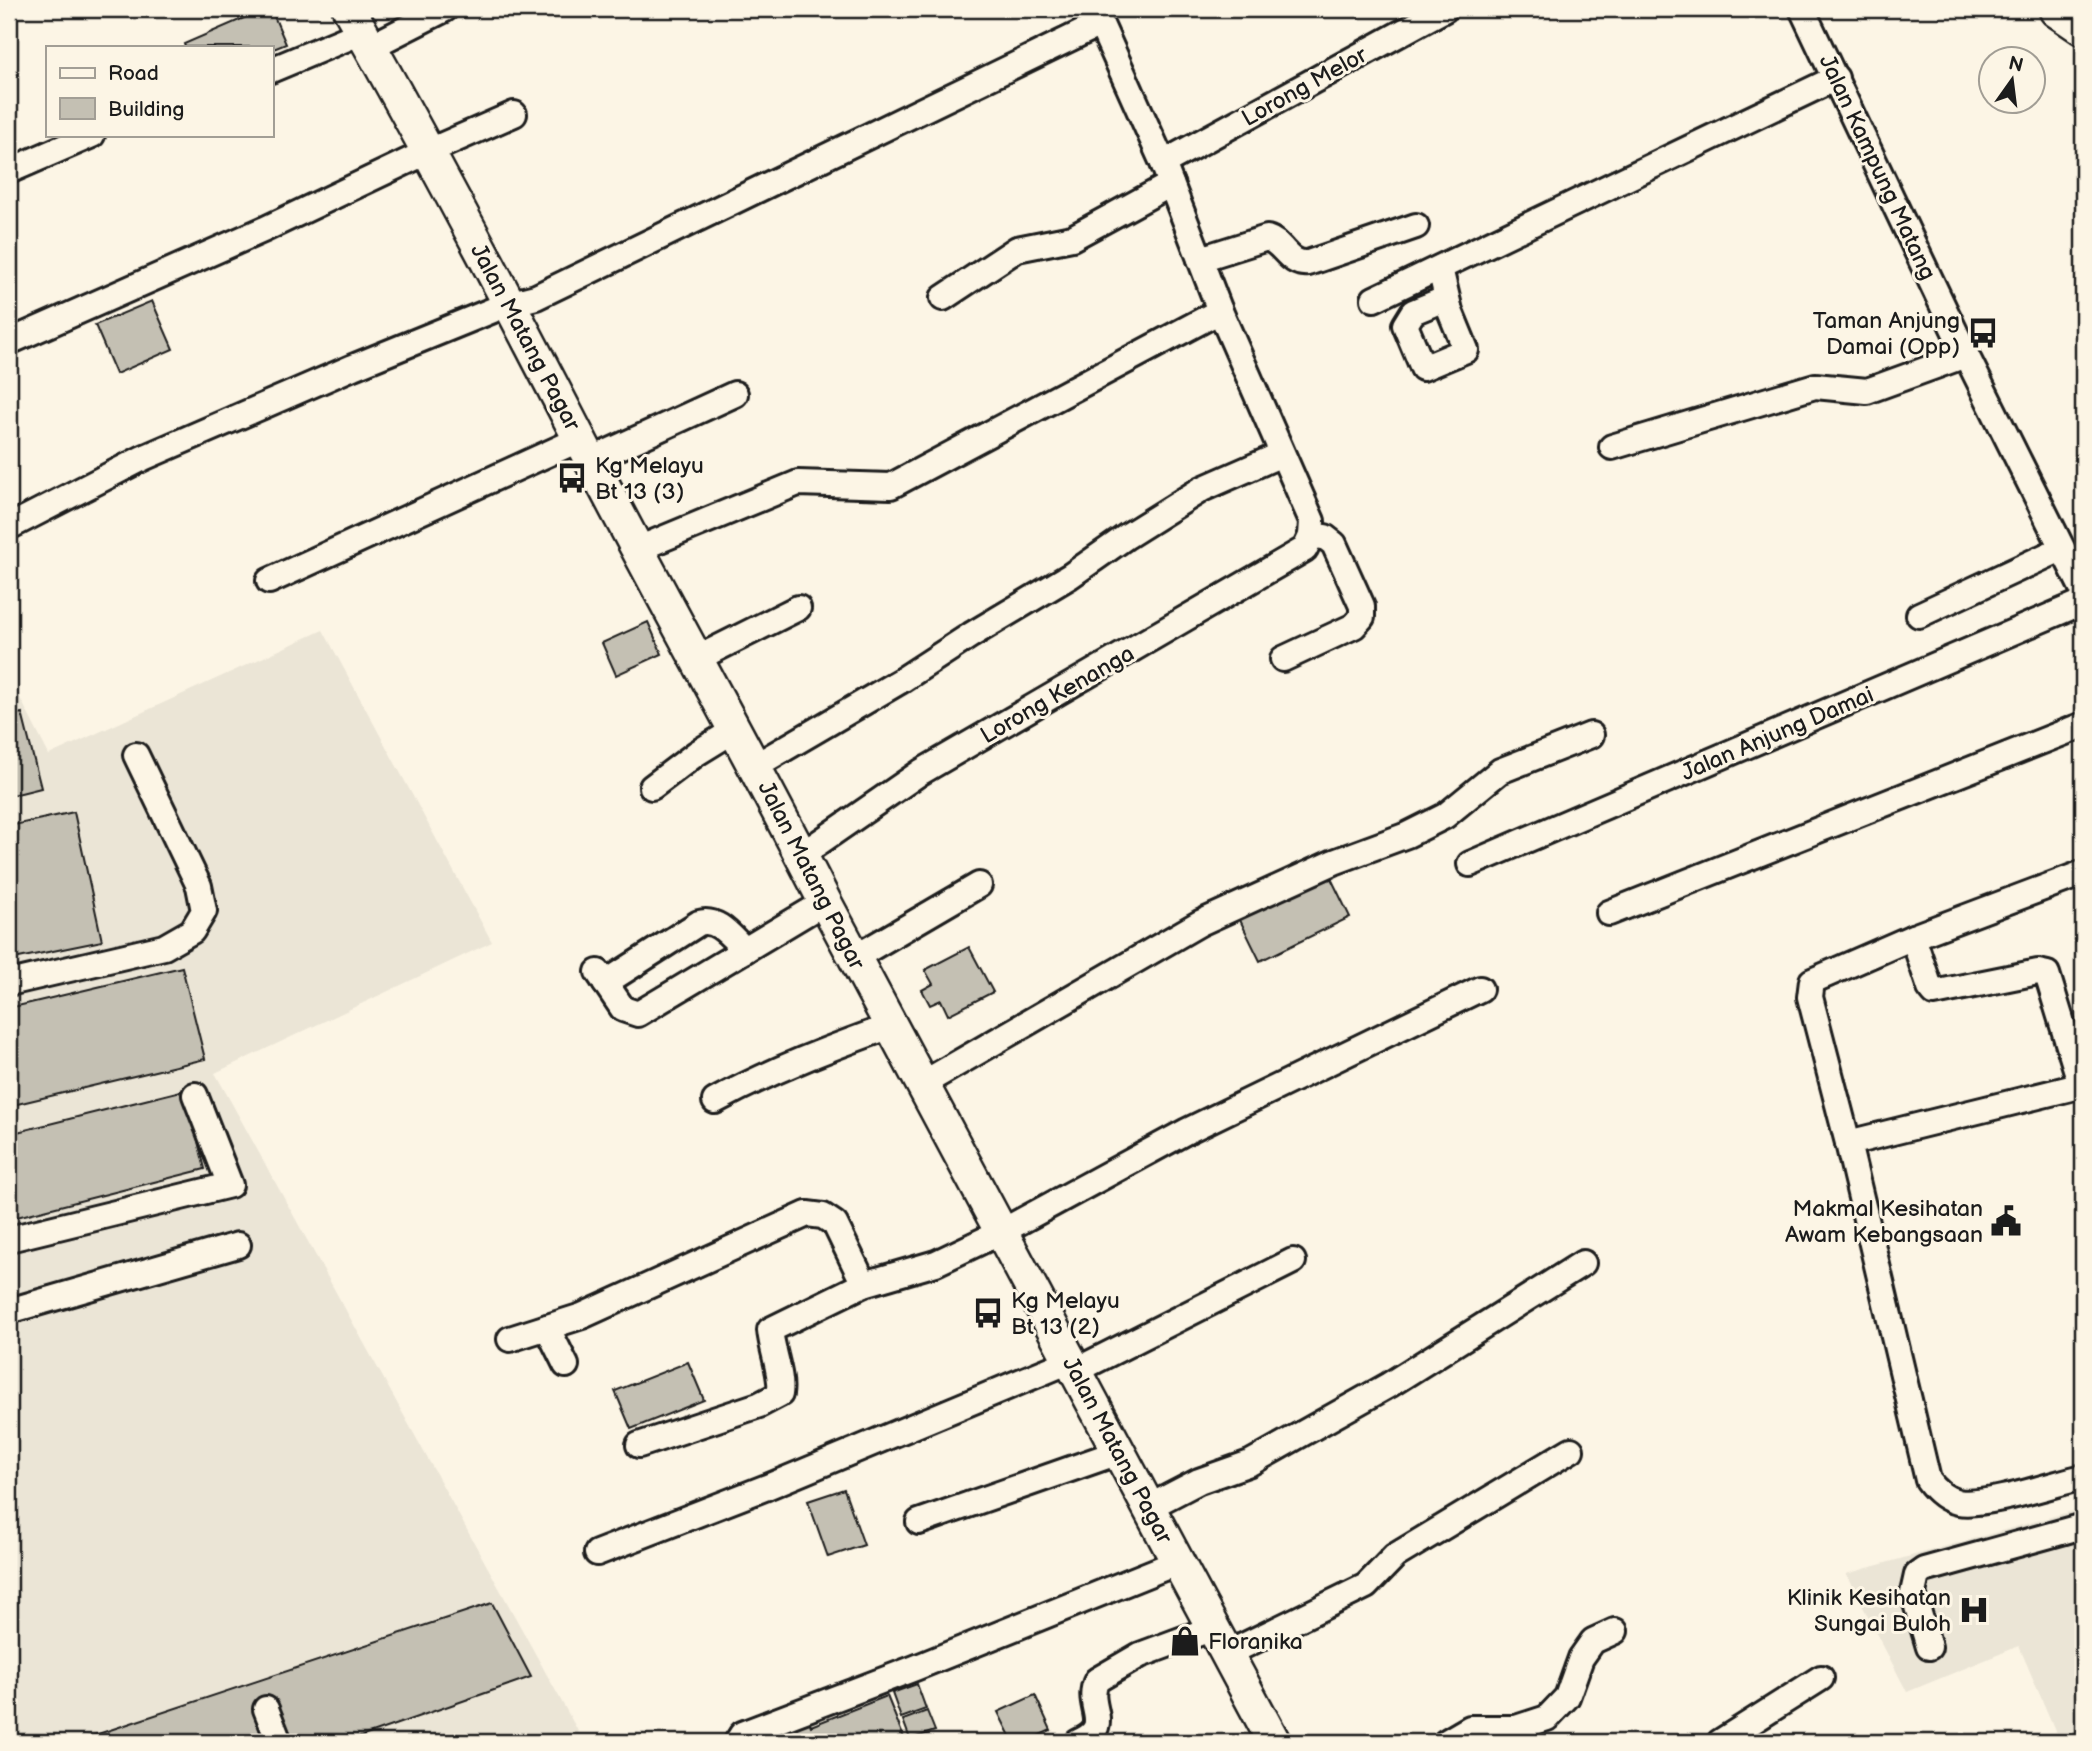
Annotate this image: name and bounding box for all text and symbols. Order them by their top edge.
street label: Lorong Melor [1237,41,1373,133]
legend [46,46,273,136]
north arrow [1976,46,2046,116]
street label: Jalan Kampung Matang [1813,50,1942,284]
text: N [2006,52,2025,78]
text: Road [108,61,159,86]
text: Building [108,97,184,122]
street label: Jalan Matang Pagar [464,239,587,436]
place label: Taman Anjung Damai (Opp) [1813,307,1960,361]
bus stop icon: Taman Anjung Damai (Opp) [1966,316,2000,350]
place label: Kg Melayu Bt 13 (3) [595,452,704,506]
bus stop icon: Kg Melayu Bt 13 (3) [555,461,589,495]
street label: Lorong Kenanga [976,640,1139,750]
street label: Jalan Anjung Damai [1677,681,1878,787]
street label: Jalan Matang Pagar [751,777,871,975]
place label: Makmal Kesihatan Awam Kebangsaan [1785,1195,1983,1249]
public building icon: Makmal Kesihatan Awam Kebangsaan [1989,1204,2023,1238]
place label: Kg Melayu Bt 13 (2) [1011,1287,1120,1341]
bus stop icon: Kg Melayu Bt 13 (2) [971,1296,1005,1330]
street label: Jalan Matang Pagar [1056,1352,1179,1549]
place label: Klinik Kesihatan Sungai Buloh [1787,1584,1951,1638]
hospital icon: Klinik Kesihatan Sungai Buloh [1957,1593,1991,1627]
shop icon: Floranika [1168,1624,1202,1658]
place label: Floranika [1208,1628,1303,1656]

